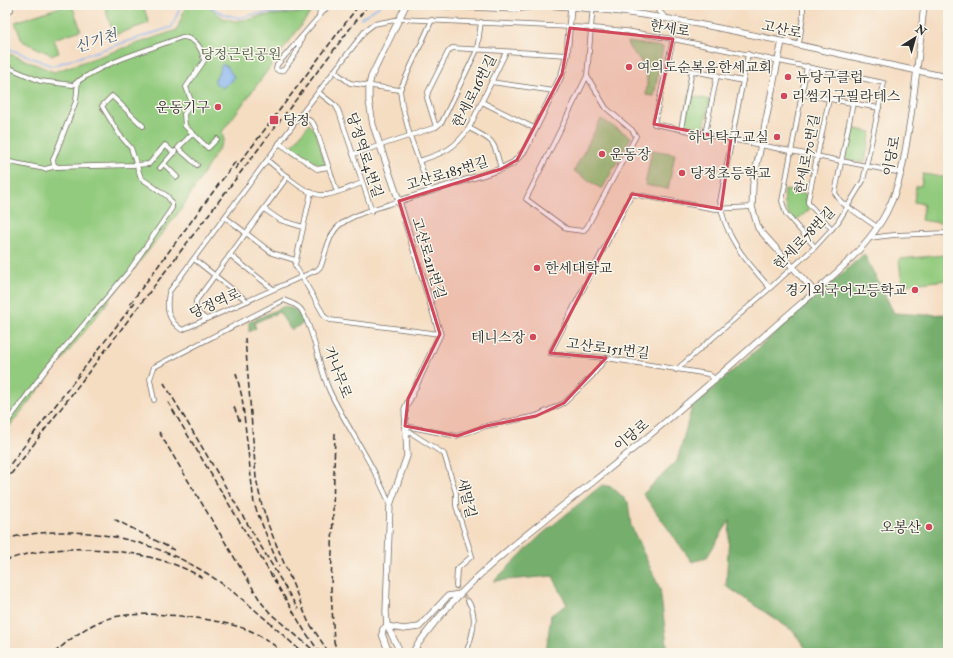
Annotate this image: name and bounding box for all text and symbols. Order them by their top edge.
street label: 한세로 [648,17,692,40]
street label: 고산로 [760,17,804,42]
north arrow [895,18,935,58]
text: N [912,22,929,39]
water label: 신기천 [73,25,121,57]
park label: 당정근린공원 [200,46,282,63]
street label: 한세로16번길 [449,52,500,131]
place label: 여의도순복음한세교회 [637,59,772,76]
marker: 여의도순복음한세교회 [624,62,634,72]
place label: 뉴당구클럽 [796,69,864,86]
marker: 뉴당구클럽 [783,72,793,82]
place label: 리썸기구필라테스 [792,88,901,105]
marker: 리썸기구필라테스 [779,91,789,101]
place label: 운동기구 [156,99,210,116]
marker: 운동기구 [213,102,223,112]
street label: 당정역로4번길 [343,110,386,200]
place label: 당정 [283,112,310,129]
street label: 한세로70번길 [791,113,824,196]
marker: 당정 [268,114,280,126]
place label: 하나탁구교실 [688,129,769,146]
marker: 하나탁구교실 [772,132,782,142]
street label: 이당로 [879,134,904,178]
place label: 운동장 [610,146,651,163]
marker: 운동장 [597,149,607,159]
street label: 고산로185번길 [404,153,490,194]
place label: 당정초등학교 [690,165,772,182]
marker: 당정초등학교 [677,168,687,178]
street label: 한세로78번길 [770,203,838,273]
street label: 고산로211번길 [408,215,449,301]
place label: 한세대학교 [545,260,613,277]
marker: 한세대학교 [532,263,542,273]
place label: 경기외국어고등학교 [785,282,907,299]
street label: 당정역로 [187,284,244,322]
marker: 경기외국어고등학교 [910,285,920,295]
place label: 테니스장 [471,329,525,346]
marker: 테니스장 [528,332,538,342]
street label: 고산로151번길 [565,335,651,362]
street label: 가나무로 [320,344,355,401]
street label: 이당로 [610,416,653,455]
street label: 새말길 [453,476,480,520]
place label: 오봉산 [880,519,921,536]
marker: 오봉산 [924,522,934,532]

